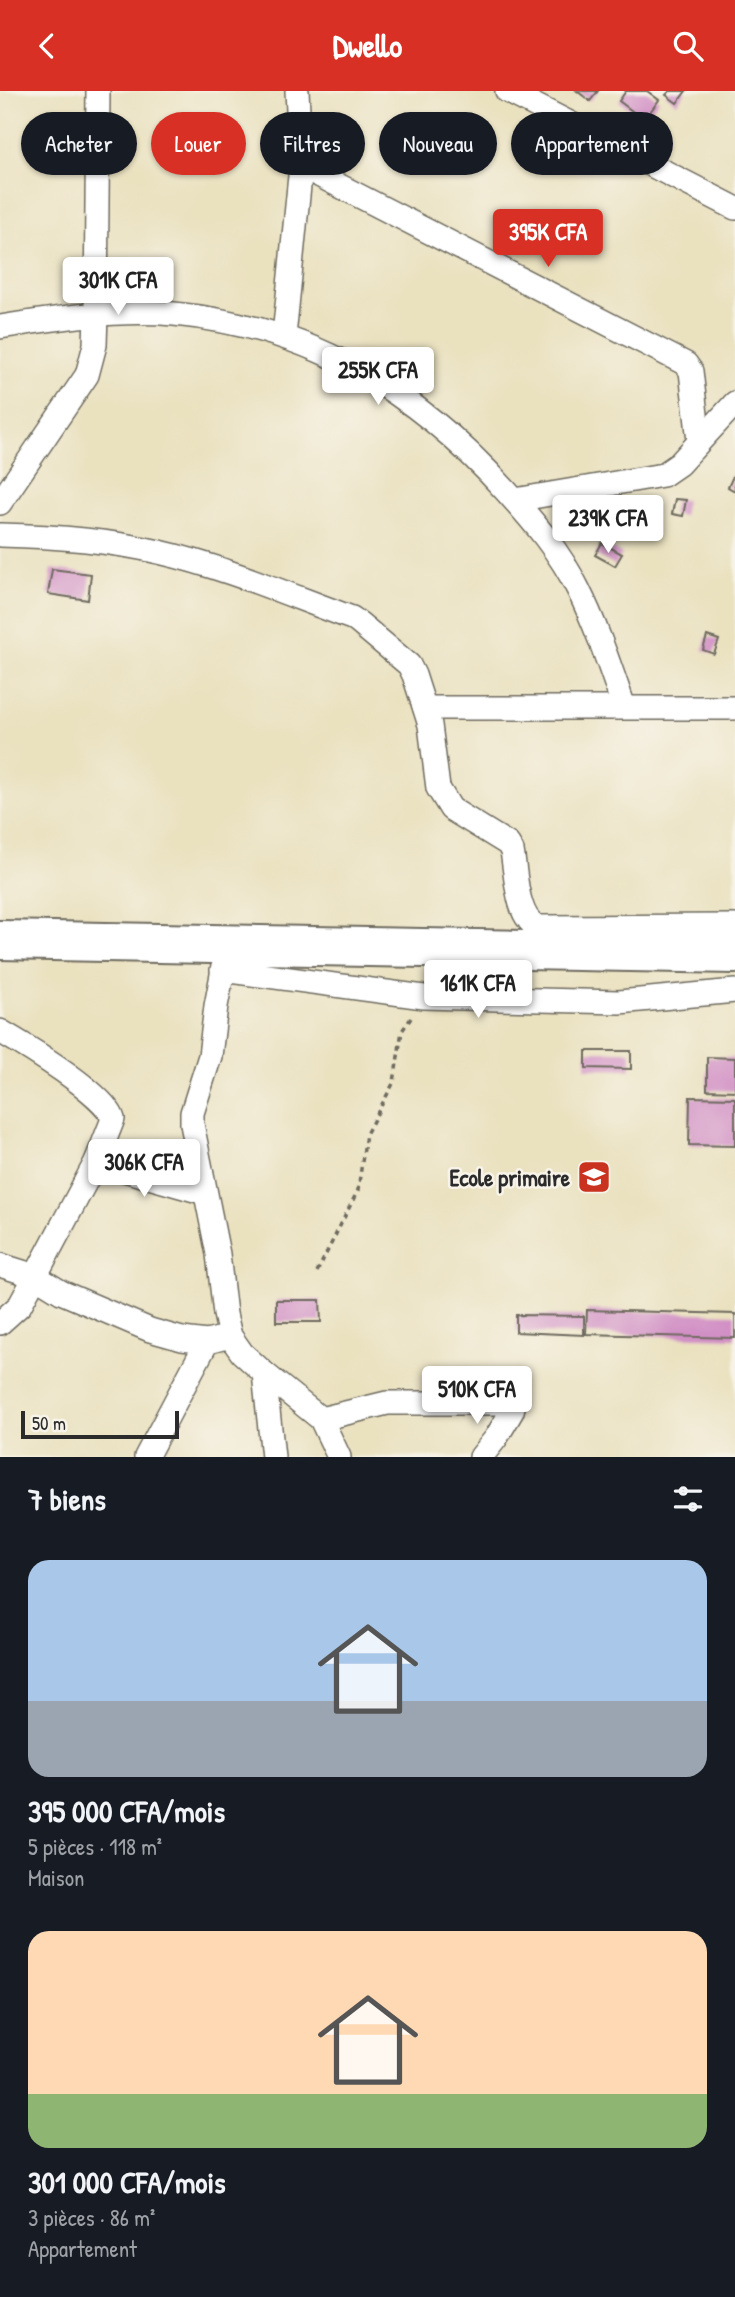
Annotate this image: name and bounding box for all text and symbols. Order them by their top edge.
text: Dwello [333,24,402,67]
icon: back [28,27,66,65]
icon: search [669,27,707,65]
chip: Acheter [21,112,137,175]
chip: Louer [151,112,246,175]
chip: Filtres [260,112,365,175]
chip: Nouveau [379,112,497,175]
chip: Appartement [511,112,673,175]
pin: 395K CFA [476,209,620,269]
text: 395K CFA [509,216,587,247]
pin: 301K CFA [46,257,190,317]
text: 301K CFA [79,264,157,295]
pin: 255K CFA [306,347,450,407]
text: 255K CFA [338,354,418,385]
pin: 239K CFA [536,496,680,555]
text: 239K CFA [568,502,648,533]
pin: 161K CFA [406,961,550,1020]
text: 161K CFA [440,967,516,998]
pin: 306K CFA [72,1139,216,1199]
text: 306K CFA [104,1146,184,1177]
school or university icon: Ecole primaire [575,1158,613,1196]
place label: Ecole primaire [449,1162,571,1194]
pin: 510K CFA [405,1367,549,1426]
text: 510K CFA [438,1373,516,1404]
scale bar [21,1408,178,1440]
text: 50 m [32,1410,66,1436]
text: 7 biens [28,1479,106,1519]
icon: filters [669,1480,707,1518]
icon: home [305,1606,431,1732]
text: 395 000 CFA/mois [28,1791,225,1831]
text: 5 pièces · 118 m² [28,1831,162,1862]
text: Maison [28,1862,84,1893]
icon: home [305,1977,431,2103]
text: 301 000 CFA/mois [28,2162,226,2202]
text: 3 pièces · 86 m² [28,2202,155,2233]
text: Appartement [28,2233,137,2264]

